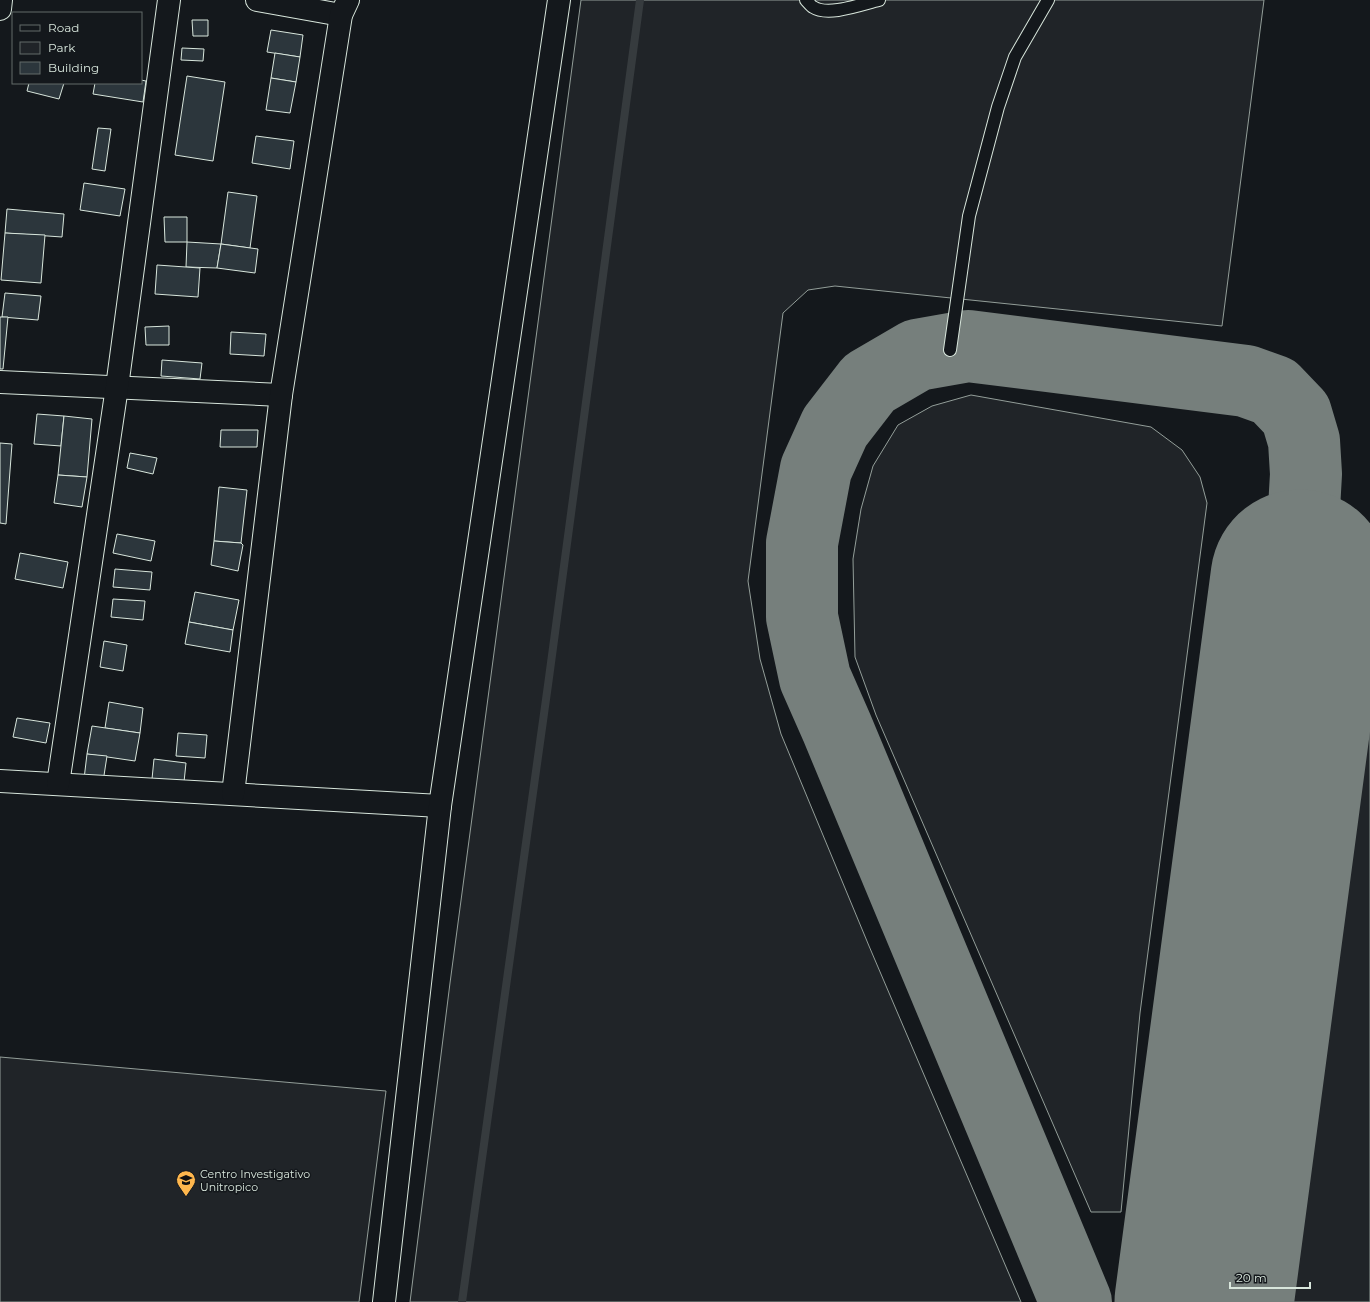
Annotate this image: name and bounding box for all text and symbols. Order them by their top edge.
legend [12,12,142,84]
text: Road [48,20,79,35]
text: Park [48,40,76,55]
text: Building [48,60,99,75]
place label: Centro Investigativo Unitropico [200,1167,310,1194]
school or university icon: Centro Investigativo Unitropico [175,1169,197,1197]
scale bar [1230,1264,1310,1290]
text: 20 m [1236,1270,1267,1285]

